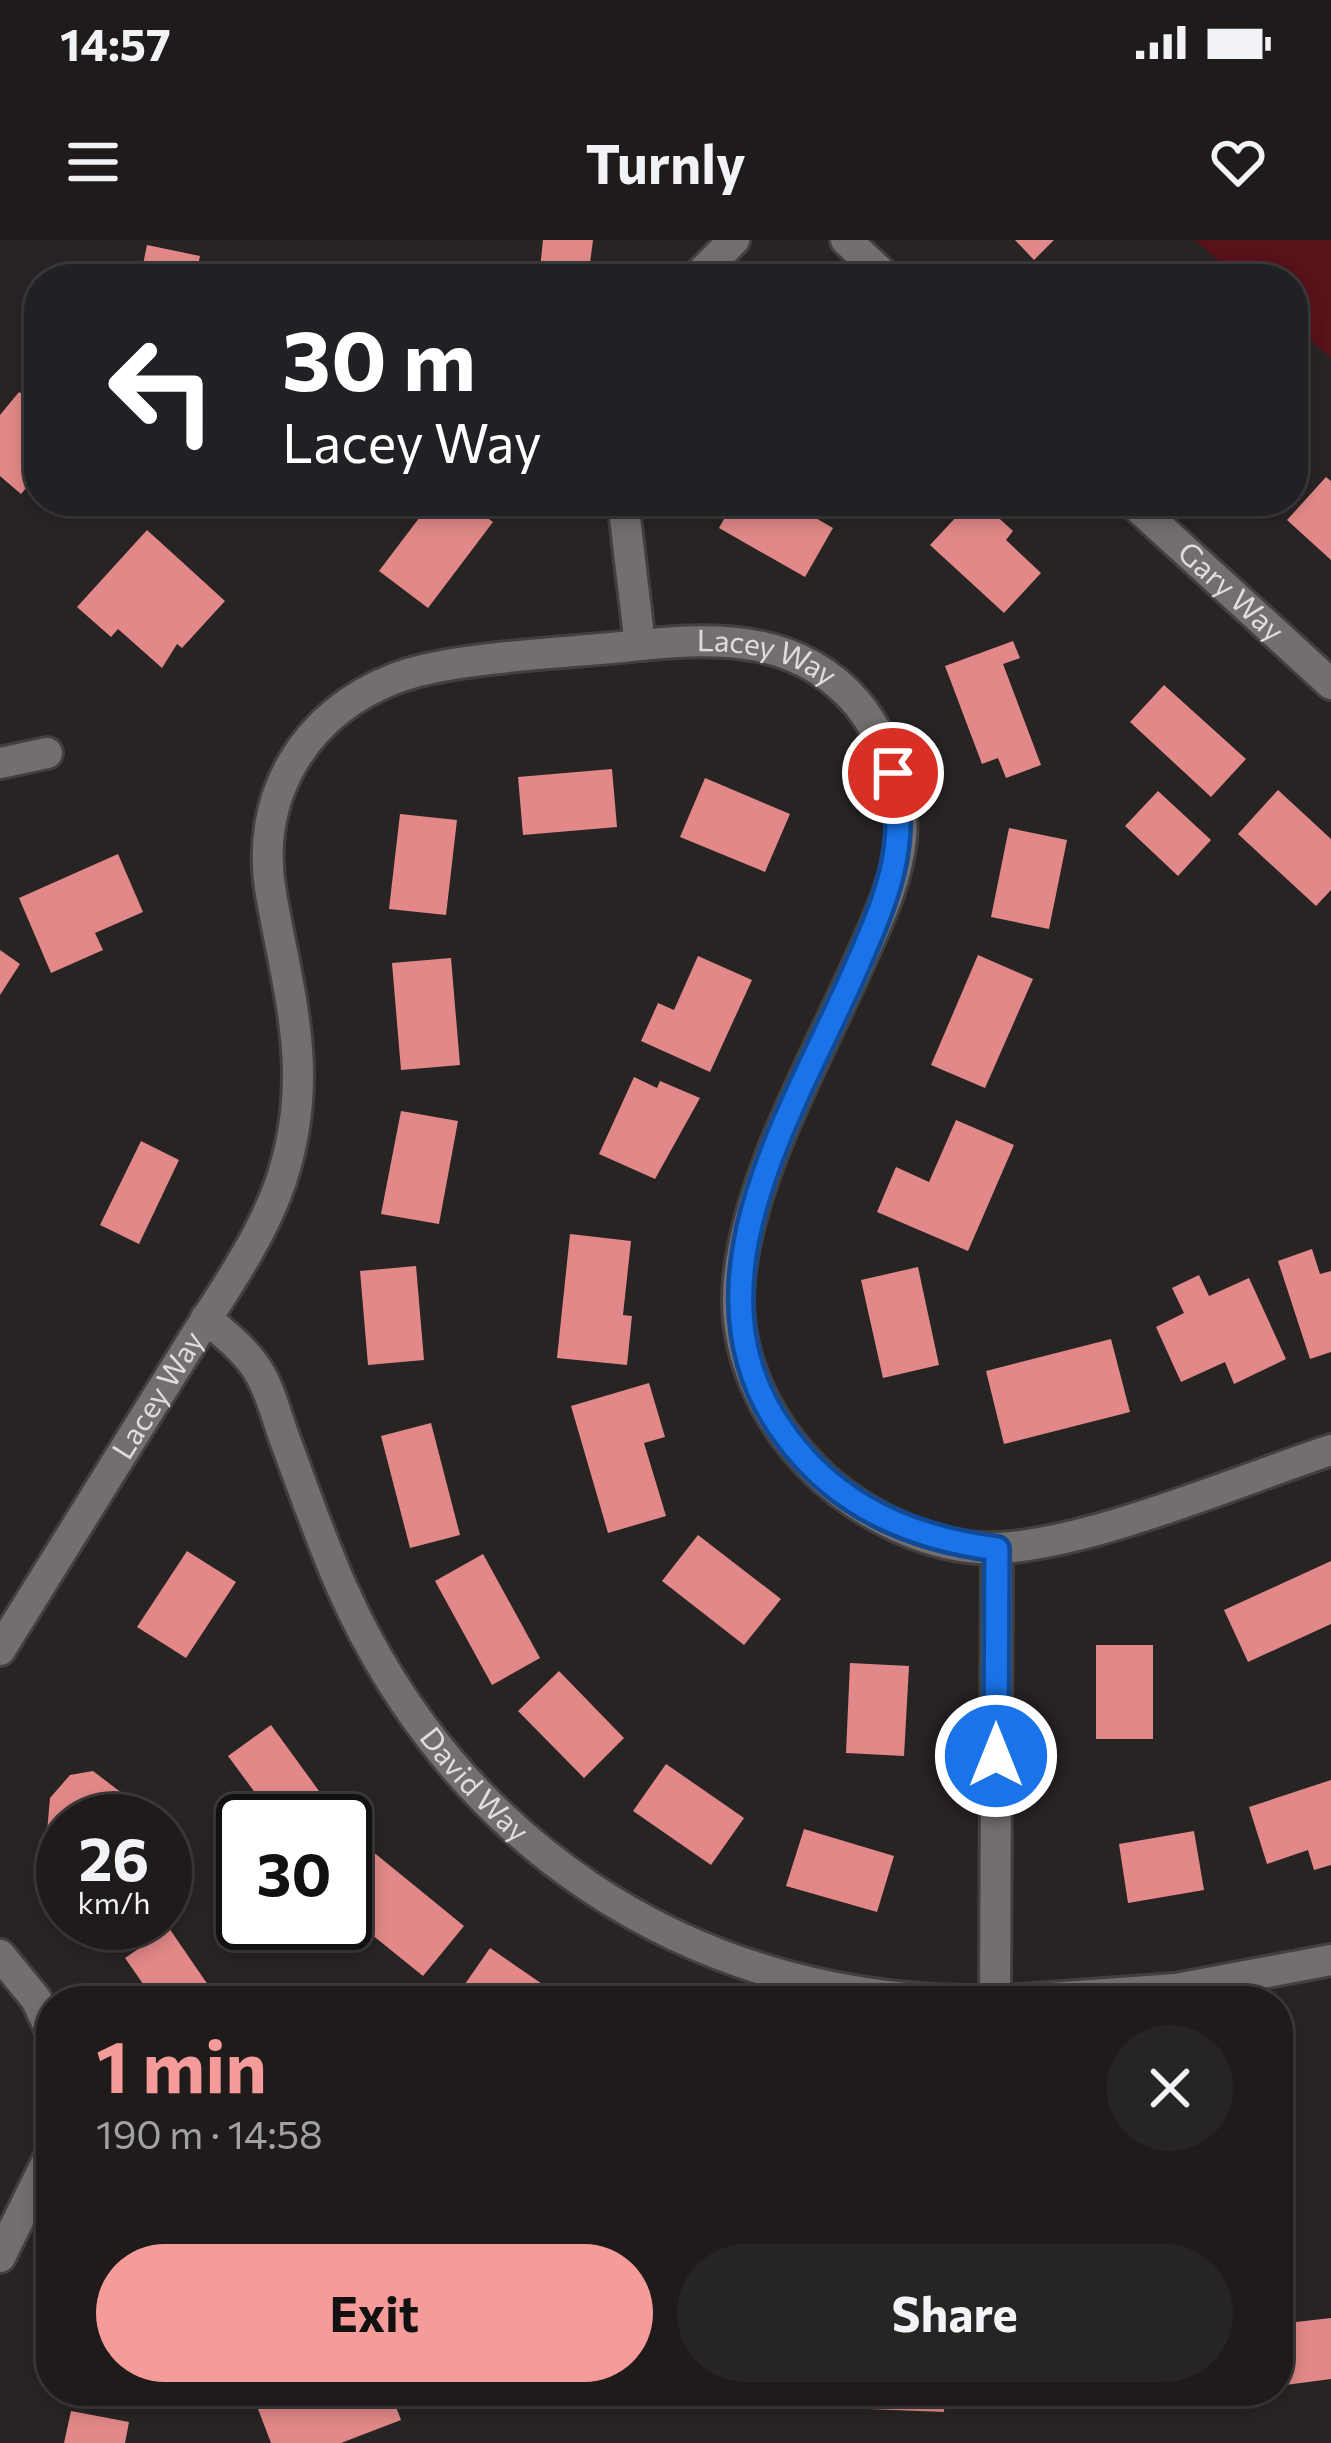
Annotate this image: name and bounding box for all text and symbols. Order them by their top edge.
text: 14:57 [60,15,171,70]
icon: menu [60,129,126,195]
text: Turnly [585,129,746,195]
icon: heart [1205,129,1271,195]
text: 30 m [282,306,476,408]
icon: left [84,312,240,468]
text: Lacey Way [282,408,542,474]
street label: Gary Way [1172,532,1293,648]
street label: Lacey Way [697,620,845,693]
pin [842,722,944,824]
icon: arrive [860,740,926,806]
street label: Lacey Way [102,1323,210,1465]
position arrow [933,1693,1059,1819]
street label: David Way [413,1719,538,1849]
speed limit sign: 30 [216,1794,372,1950]
text: 26 [79,1820,149,1893]
text: km/h [78,1883,150,1920]
text: 1 min [96,2020,267,2108]
button: close [1107,2025,1233,2151]
text: 190 m · 14:58 [96,2109,323,2157]
button: Exit [96,2244,653,2382]
button: Share [677,2244,1233,2382]

